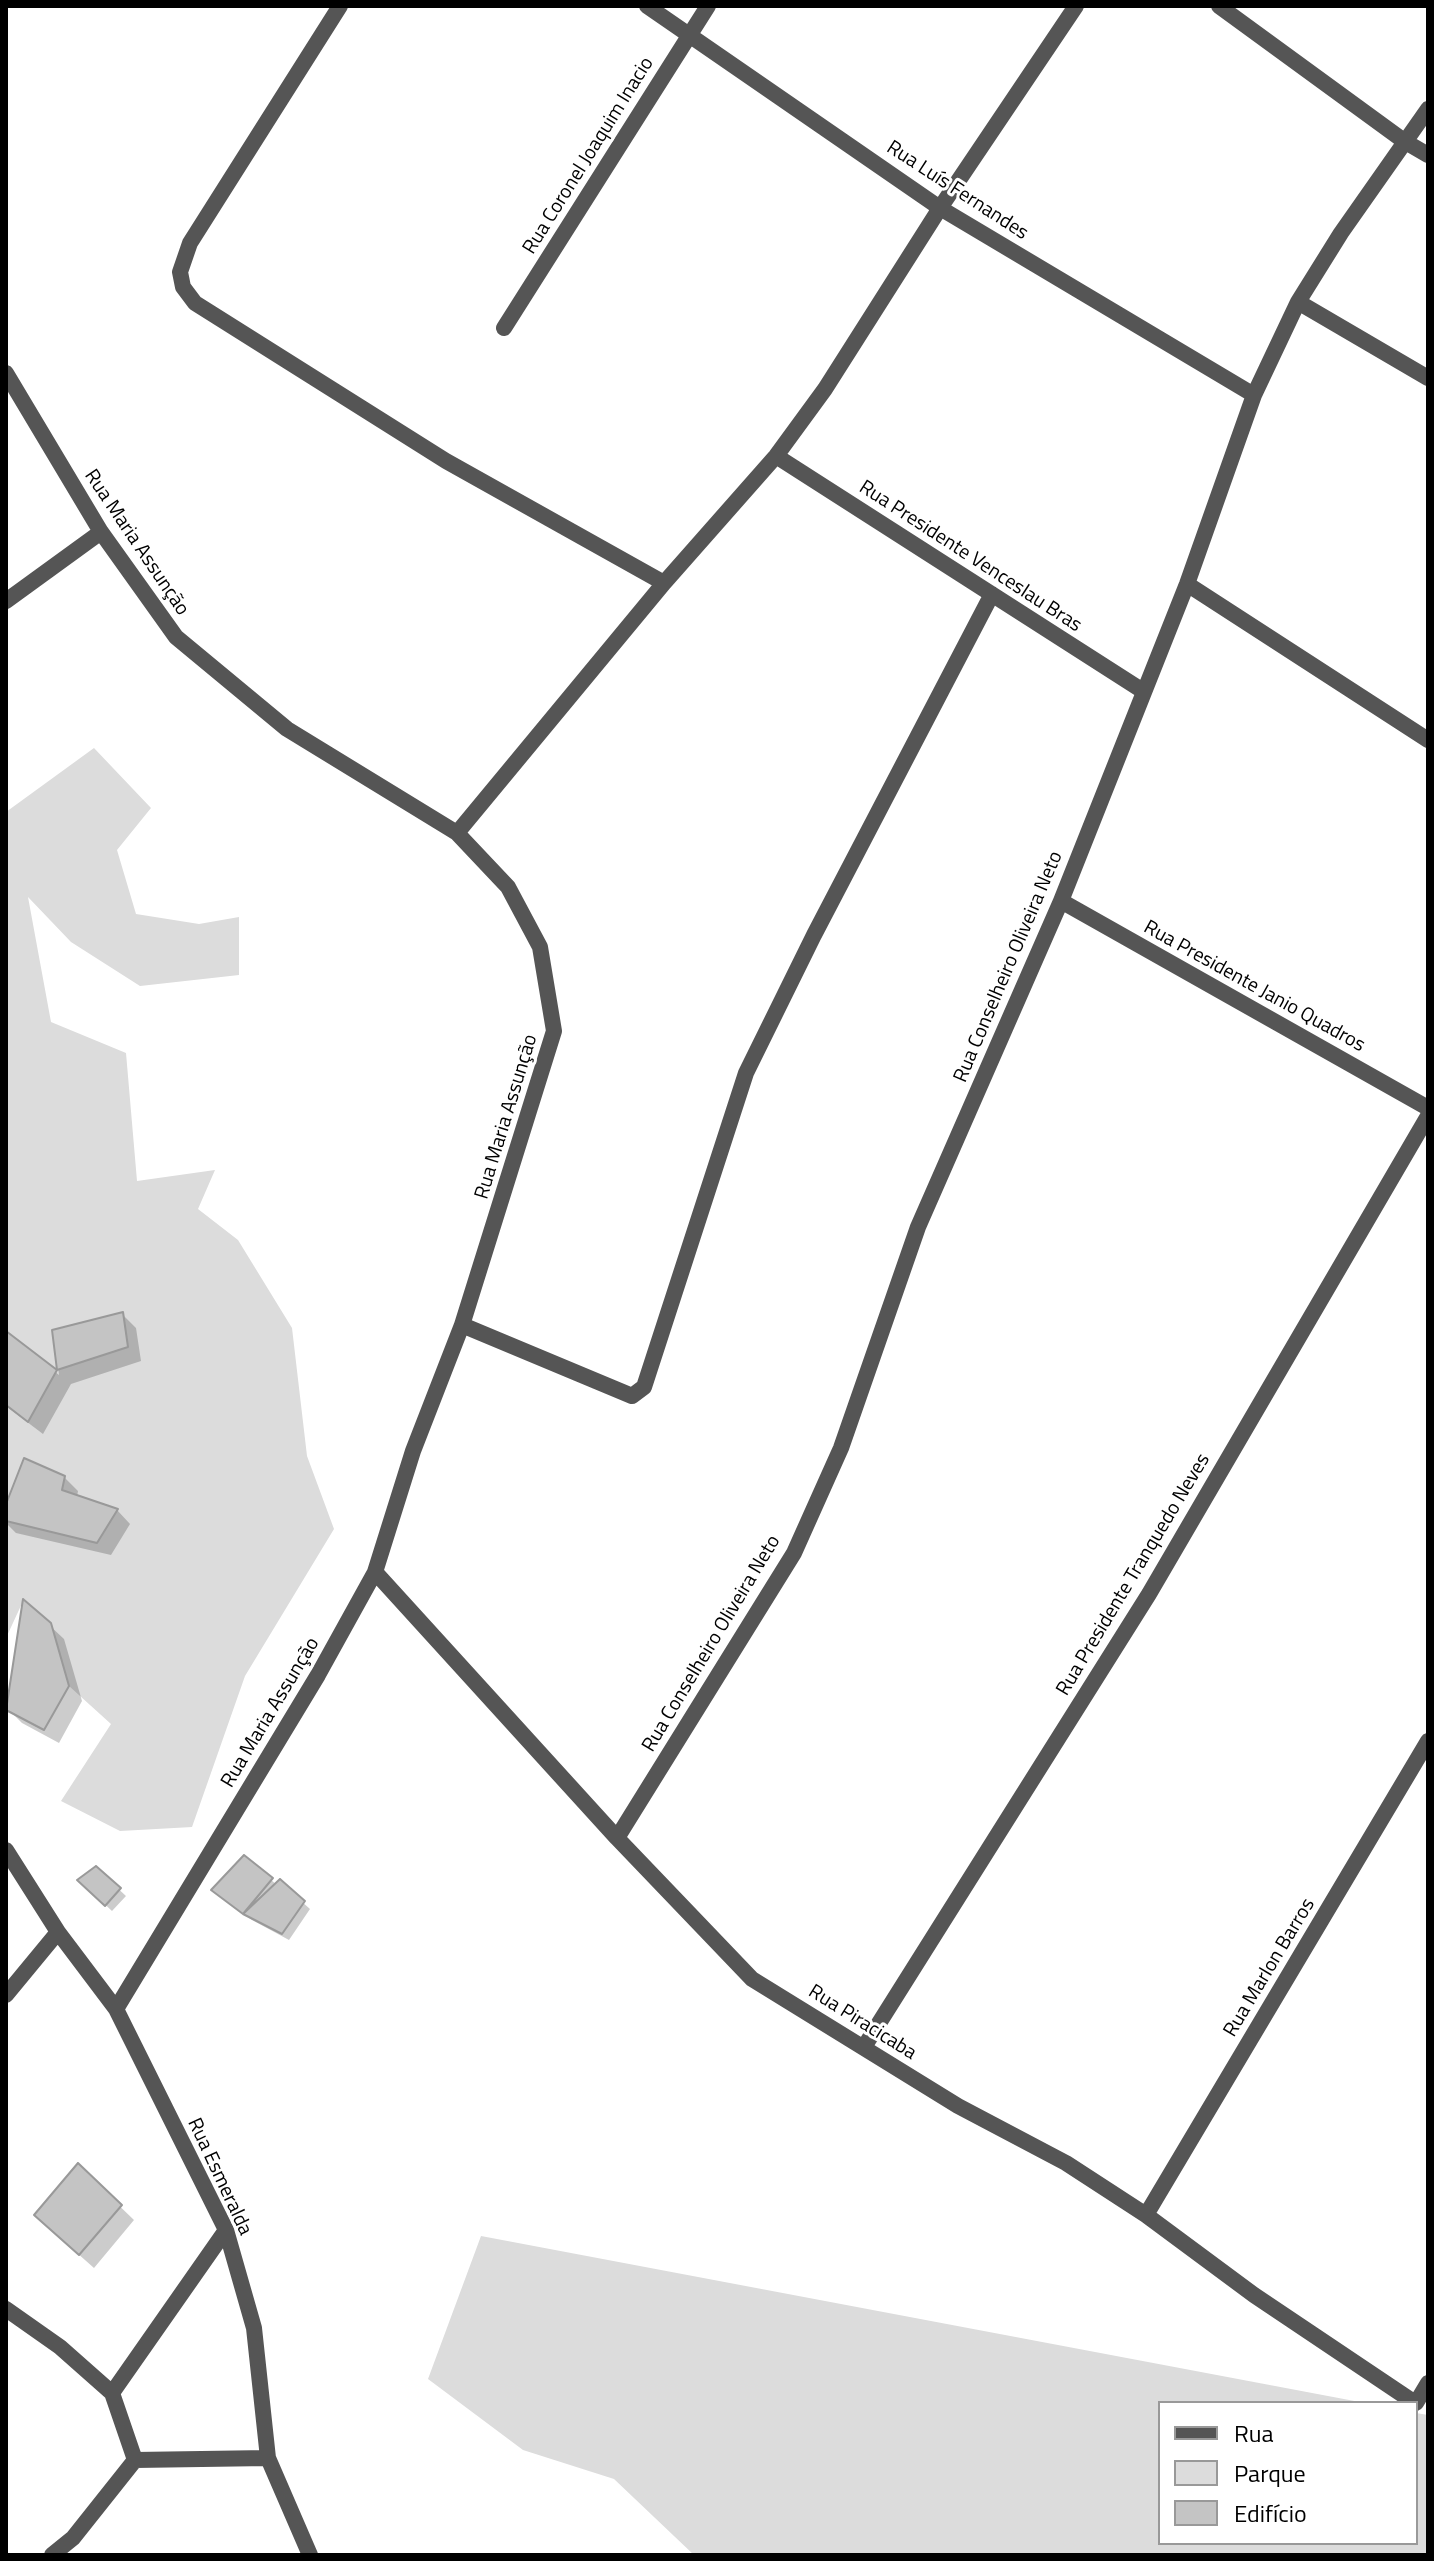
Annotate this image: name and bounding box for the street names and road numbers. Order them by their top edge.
street label: Rua Coronel Joaquim Inacio [518,53,660,259]
street label: Rua Luís Fernandes [882,136,1032,246]
street label: Rua Maria Assunção [78,465,194,621]
street label: Rua Presidente Venceslau Bras [854,476,1086,638]
street label: Rua Conselheiro Oliveira Neto [949,848,1069,1086]
street label: Rua Presidente Janio Quadros [1139,916,1369,1058]
street label: Rua Maria Assunção [471,1032,543,1202]
street label: Rua Presidente Tranquedo Neves [1052,1450,1216,1700]
street label: Rua Conselheiro Oliveira Neto [638,1531,786,1757]
street label: Rua Maria Assunção [217,1634,325,1792]
street label: Rua Marlon Barros [1219,1894,1321,2042]
street label: Rua Piracicaba [804,1980,920,2066]
street label: Rua Esmeralda [181,2115,257,2239]

